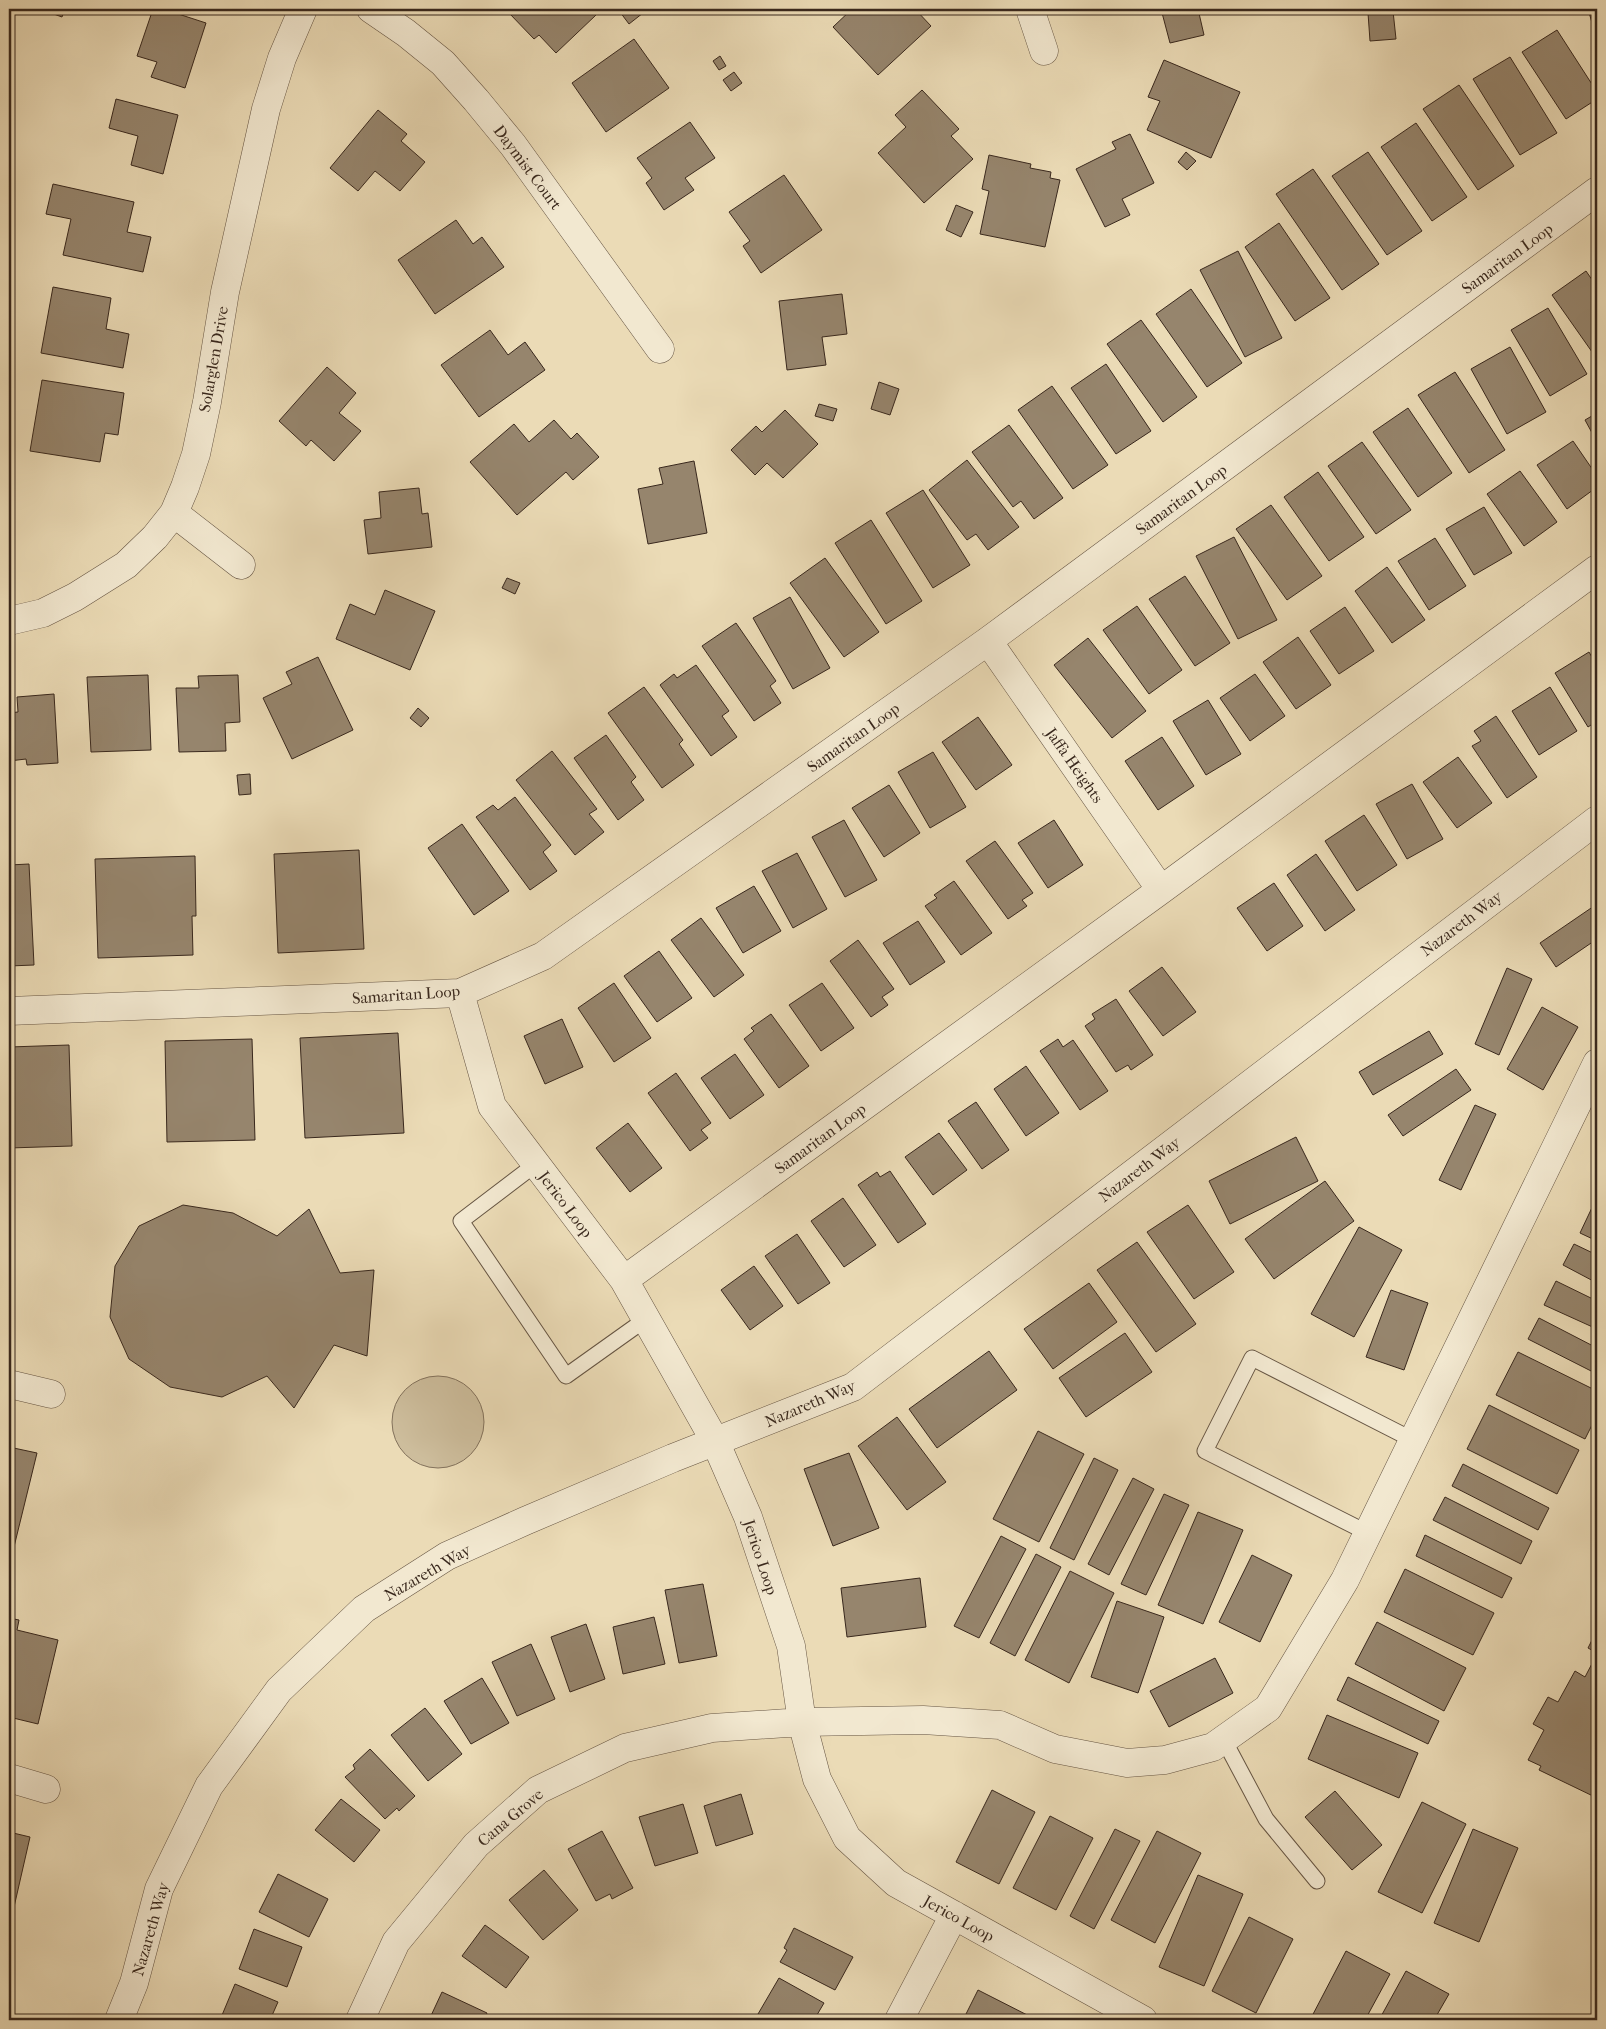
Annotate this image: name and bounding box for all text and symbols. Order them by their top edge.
street label: Daymist Court [490,121,566,214]
street label: Samaritan Loop [1458,219,1557,298]
street label: Solarglen Drive [195,304,232,414]
street label: Samaritan Loop [1132,460,1231,539]
street label: Samaritan Loop [803,698,903,776]
street label: Jaffa Heights [1041,722,1107,807]
street label: Nazareth Way [1417,886,1506,960]
street label: Samaritan Loop [351,981,461,1008]
street label: Samaritan Loop [771,1099,870,1178]
street label: Nazareth Way [1095,1132,1184,1206]
street label: Jerico Loop [533,1166,597,1242]
street label: Nazareth Way [762,1376,859,1431]
street label: Jerico Loop [739,1515,782,1598]
street label: Nazareth Way [381,1540,474,1605]
street label: Cana Grove [474,1784,547,1850]
street label: Nazareth Way [128,1880,173,1978]
street label: Jerico Loop [918,1890,998,1946]

